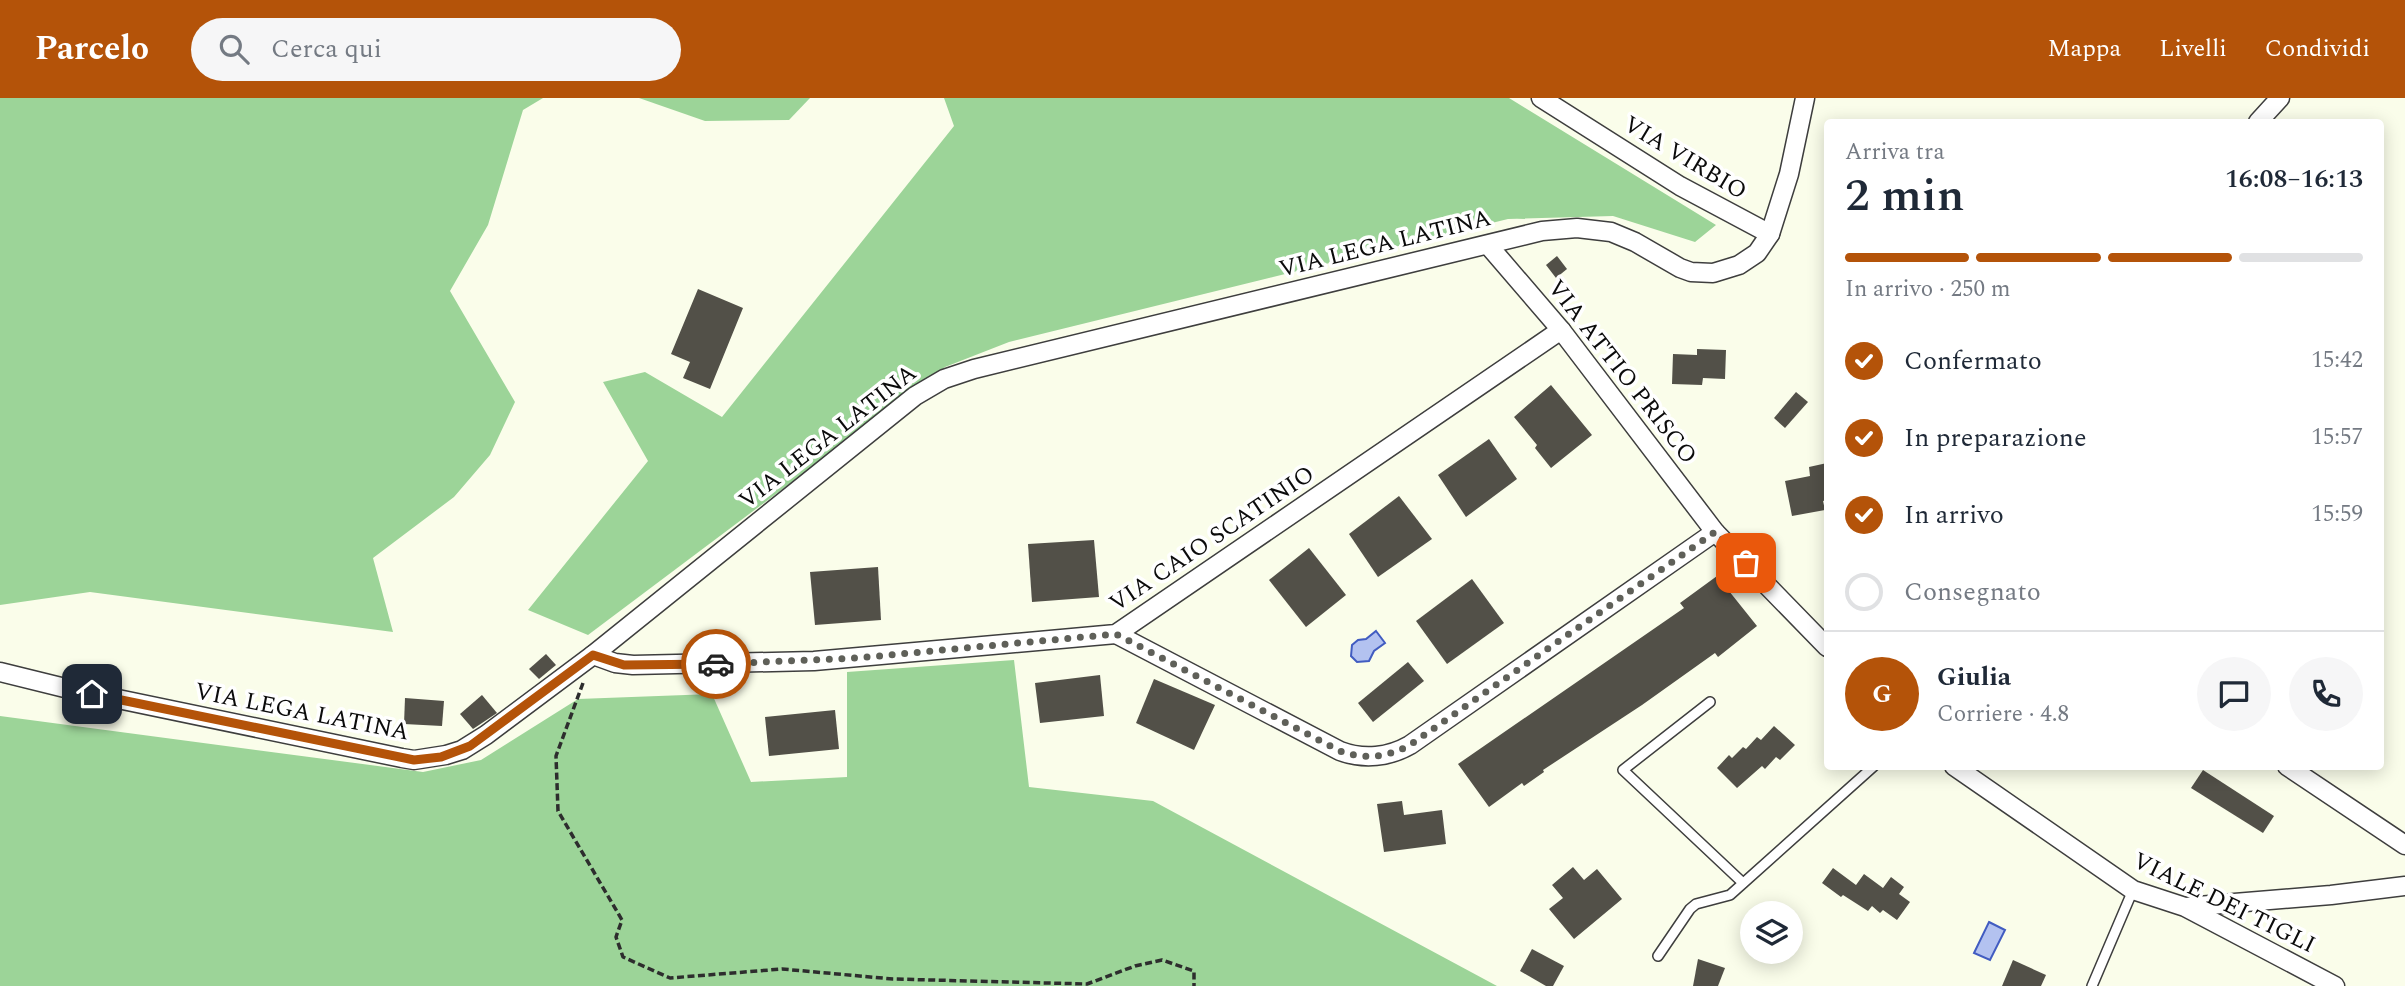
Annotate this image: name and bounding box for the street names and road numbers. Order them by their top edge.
street label: VIA VIRBIO [1616,107,1754,209]
street label: VIA LEGA LATINA [1275,200,1495,288]
street label: VIA ATTIO PRISCO [1538,272,1706,472]
street label: VIA LEGA LATINA [731,356,925,518]
street label: VIA CAIO SCATINIO [1102,457,1322,621]
street label: VIA LEGA LATINA [192,674,412,750]
street label: VIALE DEI TIGLI [2126,843,2322,963]

